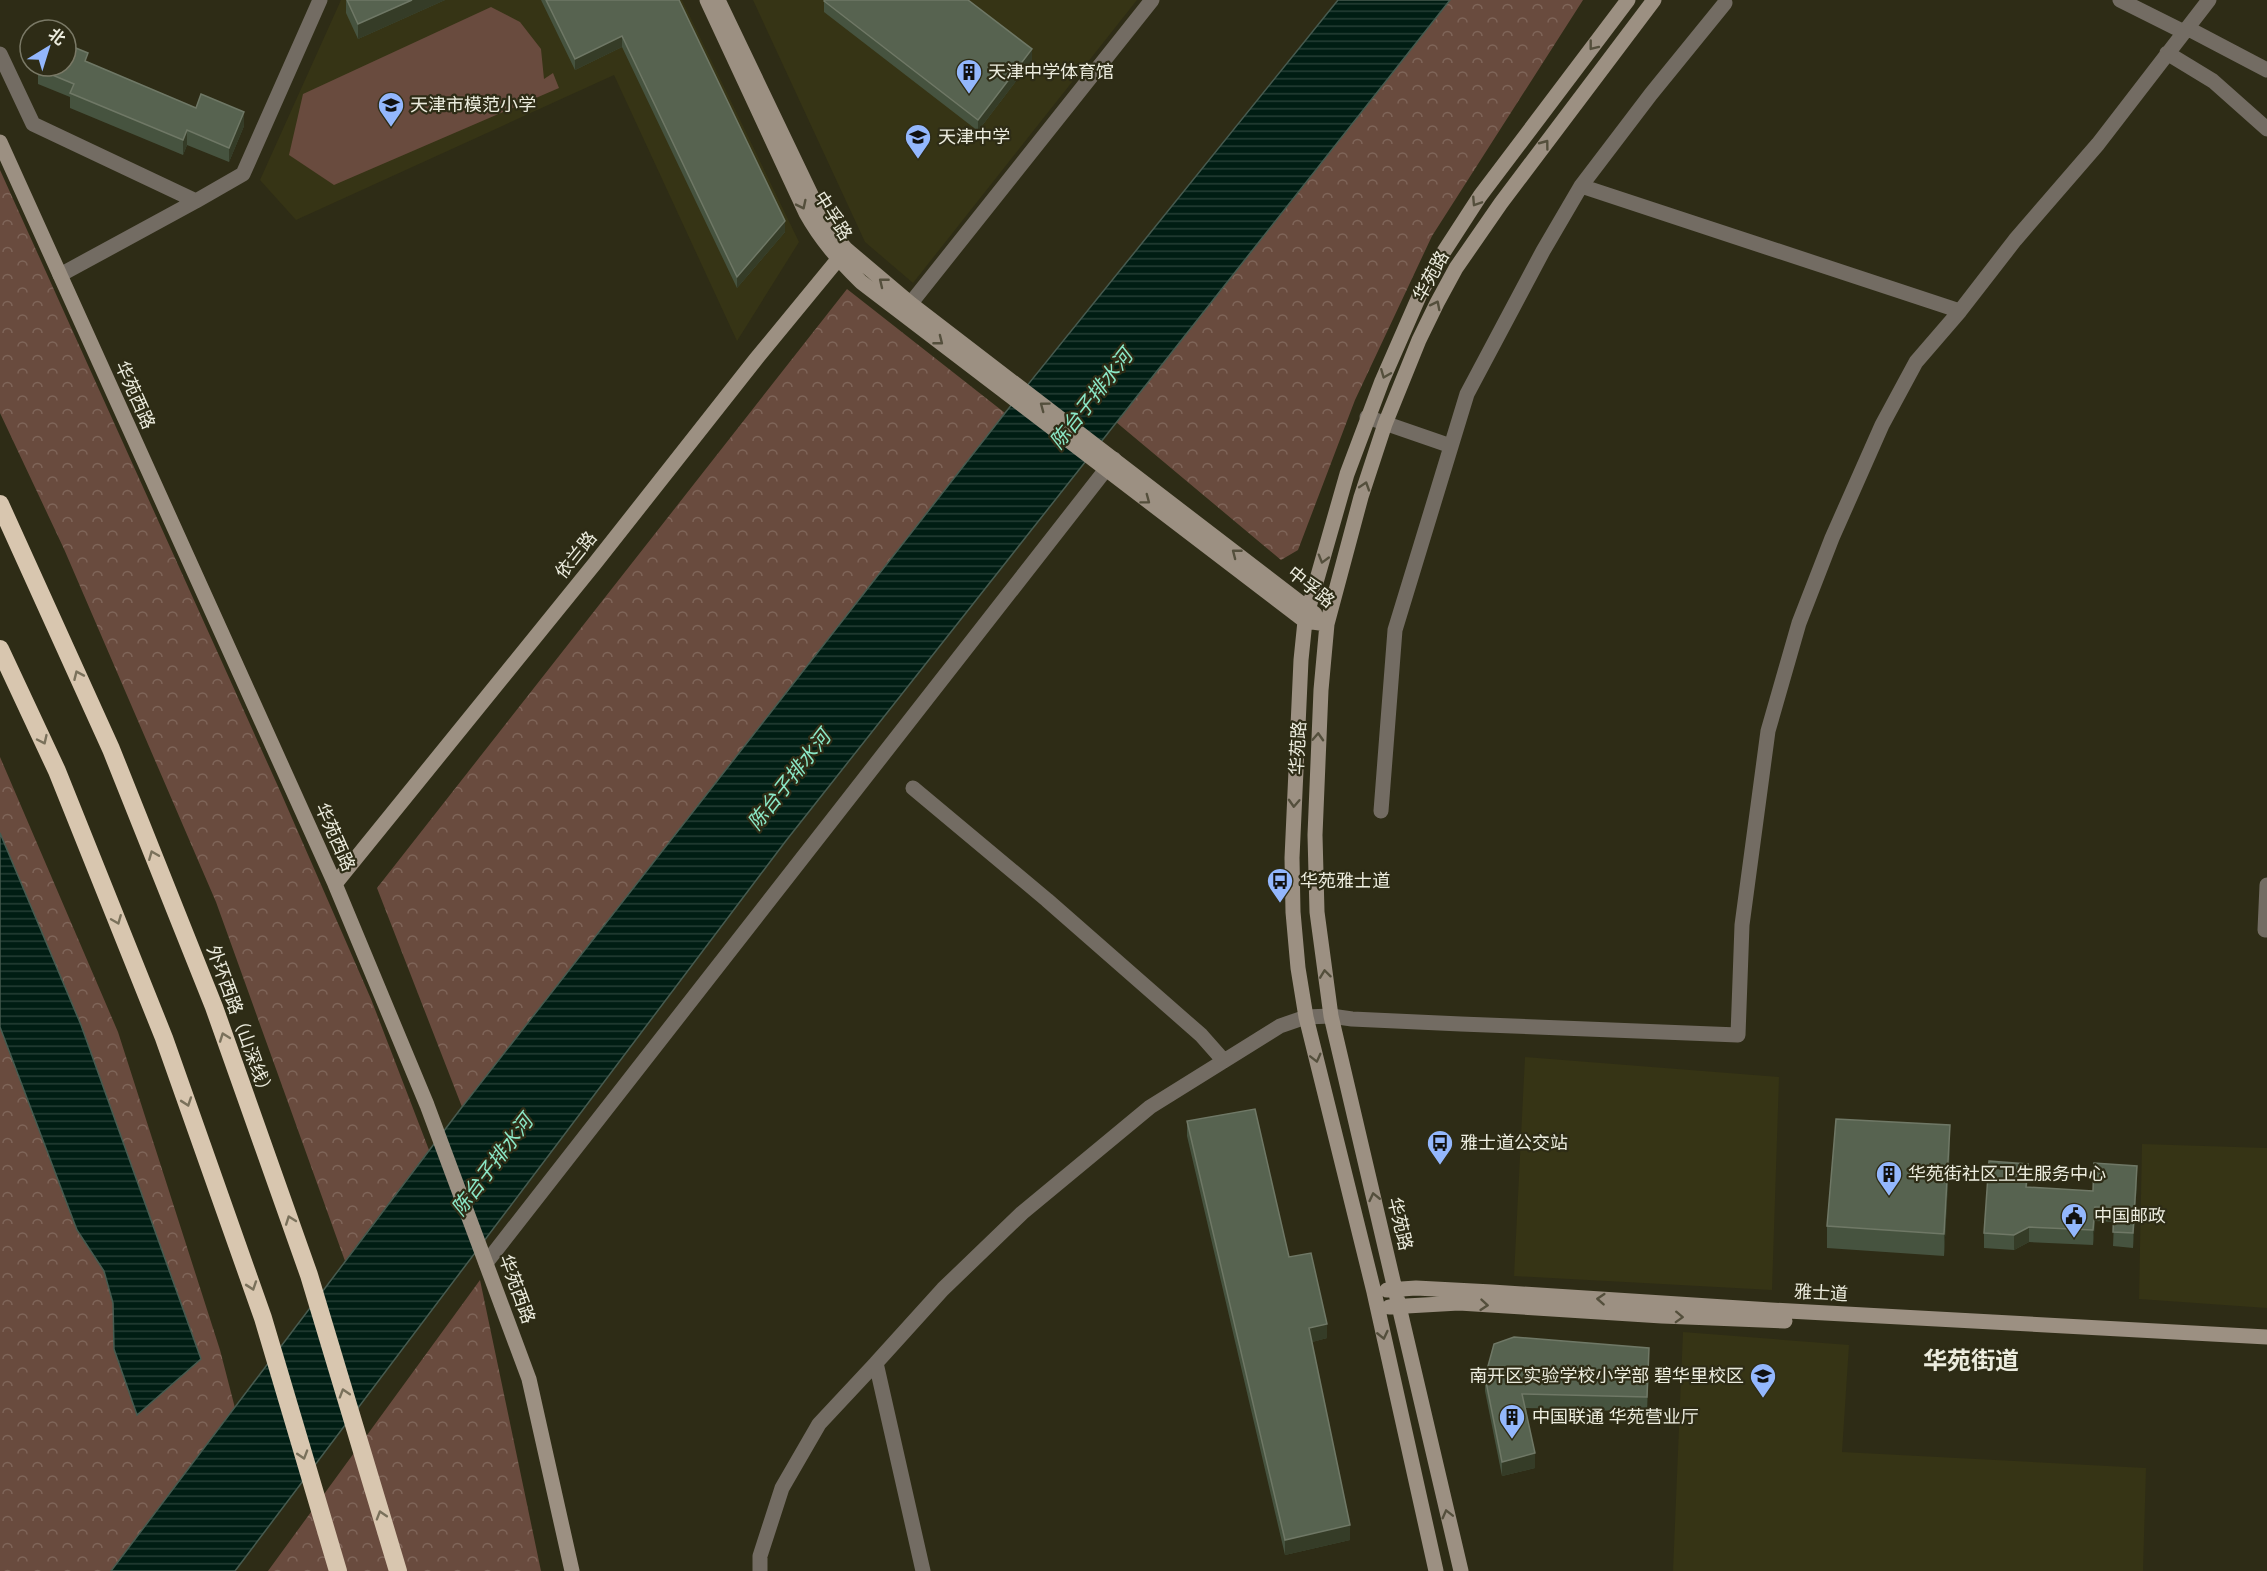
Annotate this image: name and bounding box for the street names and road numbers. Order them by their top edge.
street label: 中孚路 [809,187,857,245]
street label: 华苑路 [1408,247,1454,305]
street label: 华苑西路 [110,358,160,432]
street label: 依兰路 [550,527,602,583]
street label: 中孚路 [1283,561,1339,613]
street label: 华苑路 [1286,720,1310,776]
street label: 华苑西路 [310,800,360,874]
street label: 外环西路（山深线） [202,942,278,1102]
street label: 华苑路 [1383,1195,1417,1253]
street label: 华苑西路 [494,1251,540,1327]
street label: 雅士道 [1793,1281,1849,1305]

